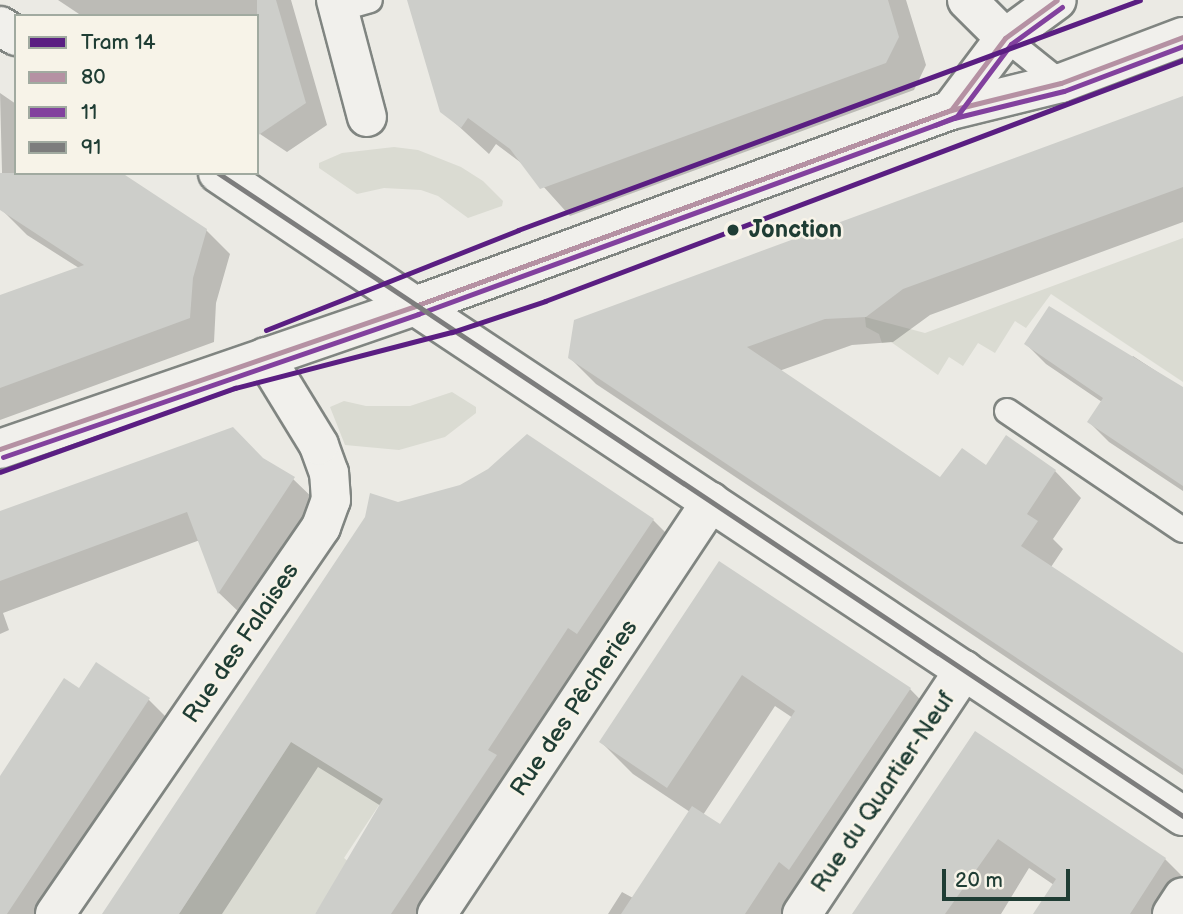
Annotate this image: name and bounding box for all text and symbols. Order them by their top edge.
legend [14,14,259,175]
text: Tram 14 [81,30,156,55]
text: 80 [81,65,106,90]
text: 11 [81,100,97,125]
text: 91 [81,135,101,160]
place label: Jonction [749,216,842,244]
marker: Jonction [723,220,743,240]
street label: Rue des Falaises [177,557,305,729]
street label: Rue des Pêcheries [504,614,644,802]
street label: Rue du Quartier-Neuf [805,686,961,898]
scale bar [945,855,1073,899]
text: 20 m [955,868,1003,893]

